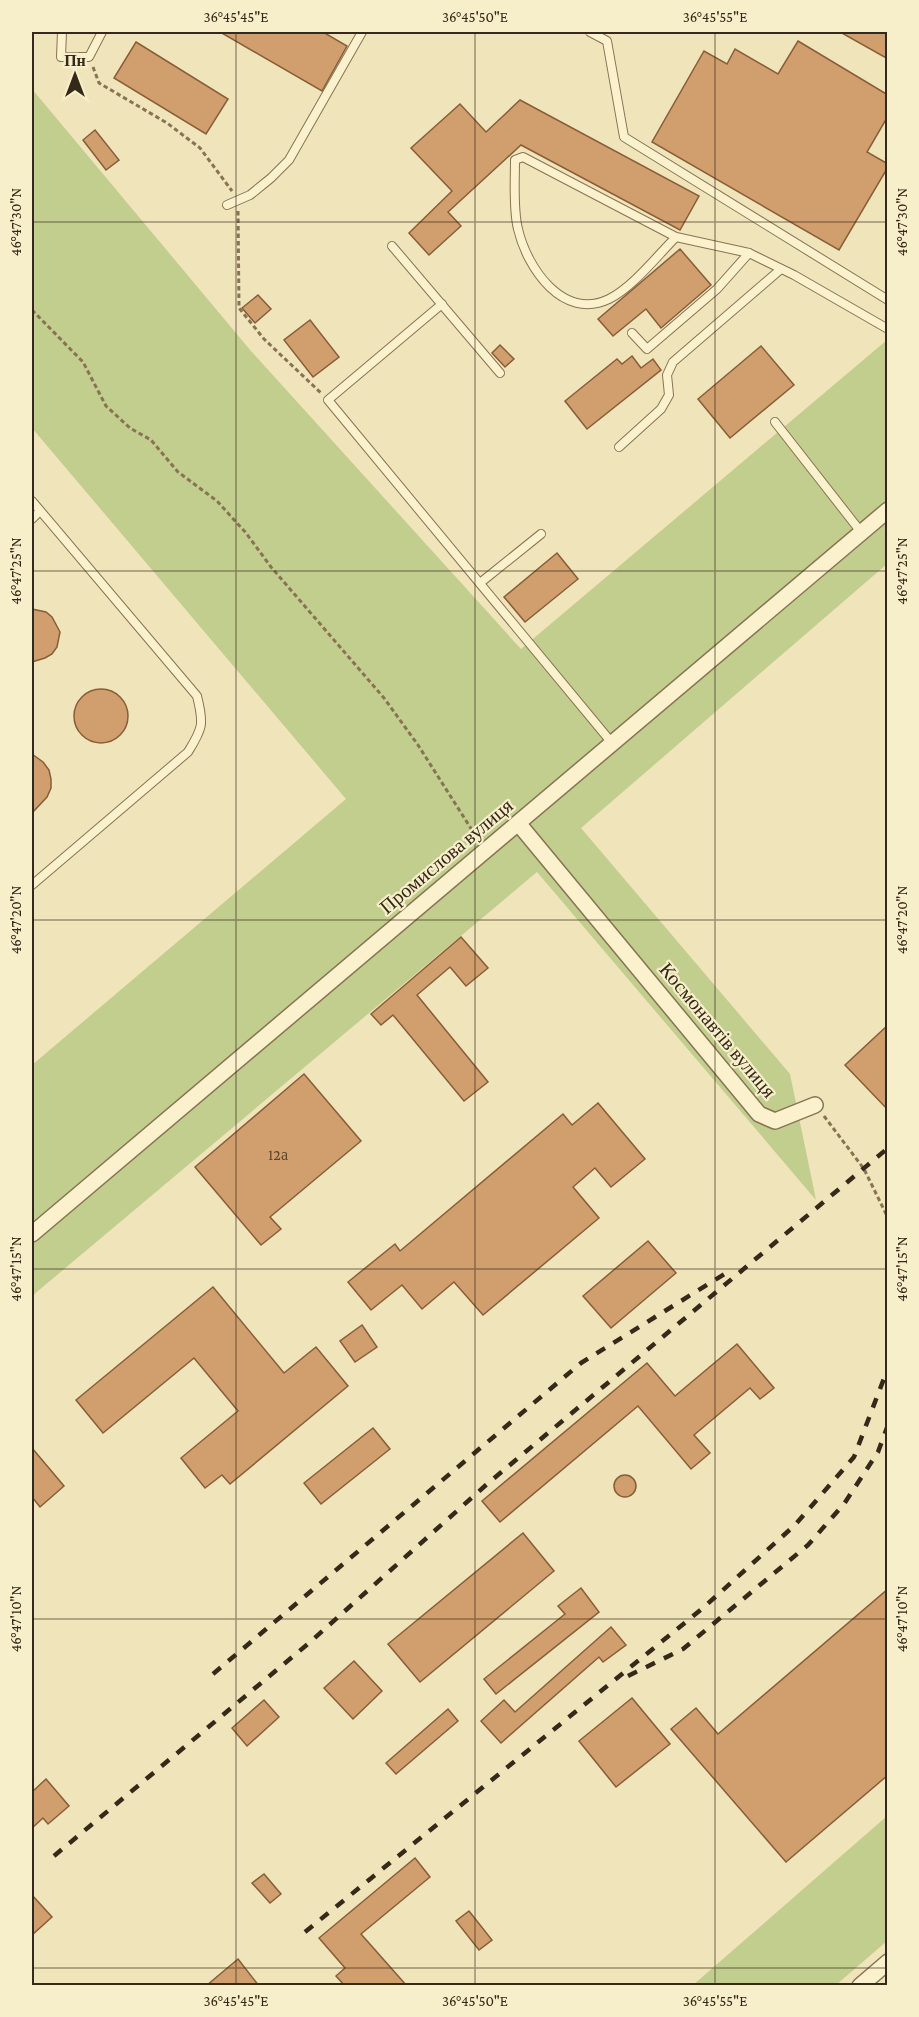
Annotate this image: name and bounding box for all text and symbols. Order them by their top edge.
text: 36°45'45"E [203,9,269,25]
text: 36°45'50"E [442,9,508,25]
text: 36°45'55"E [683,9,747,25]
north arrow [45,45,105,105]
text: Пн [64,52,86,69]
text: 46°47'30"N [8,188,24,256]
text: 46°47'30"N [894,188,910,256]
text: 46°47'25"N [8,537,24,605]
text: 46°47'25"N [894,537,910,605]
street label: Промислова вулиця [375,794,518,919]
text: 46°47'20"N [8,886,24,954]
text: 46°47'20"N [894,886,910,954]
street label: Космонавтів вулиця [655,958,781,1102]
house number: 12а [268,1146,288,1163]
text: 46°47'15"N [8,1236,24,1302]
text: 46°47'15"N [894,1236,910,1302]
text: 46°47'10"N [8,1586,24,1652]
text: 46°47'10"N [894,1586,910,1652]
text: 36°45'45"E [203,1993,269,2009]
text: 36°45'50"E [442,1993,508,2009]
text: 36°45'55"E [683,1993,747,2009]

